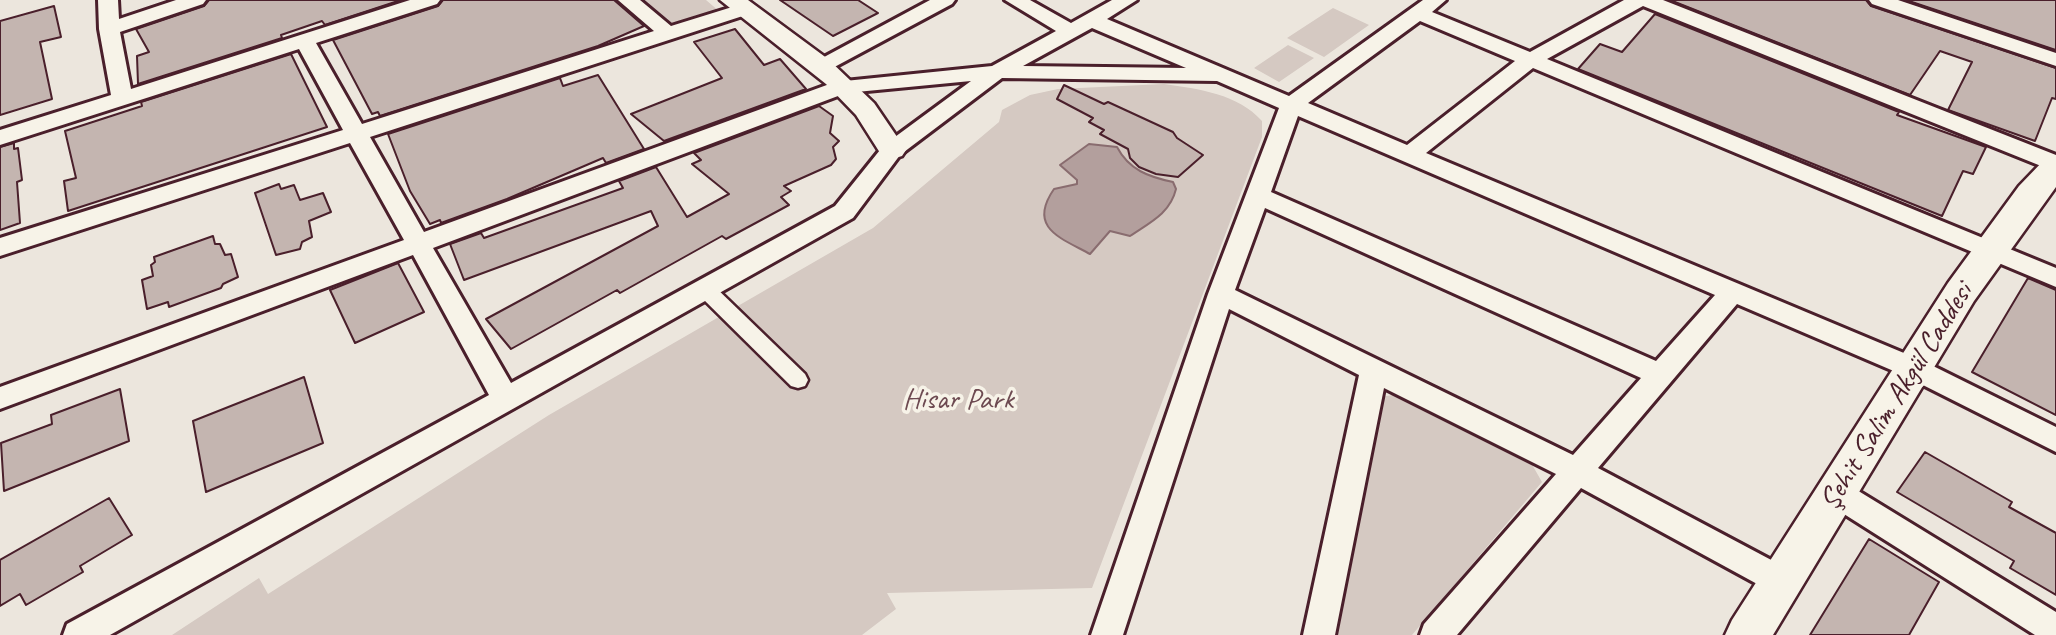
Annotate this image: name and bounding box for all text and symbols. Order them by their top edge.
street label: Şehit Salim Akgül Caddesi [1813,277,1981,517]
park label: Hisar Park [903,382,1013,418]

